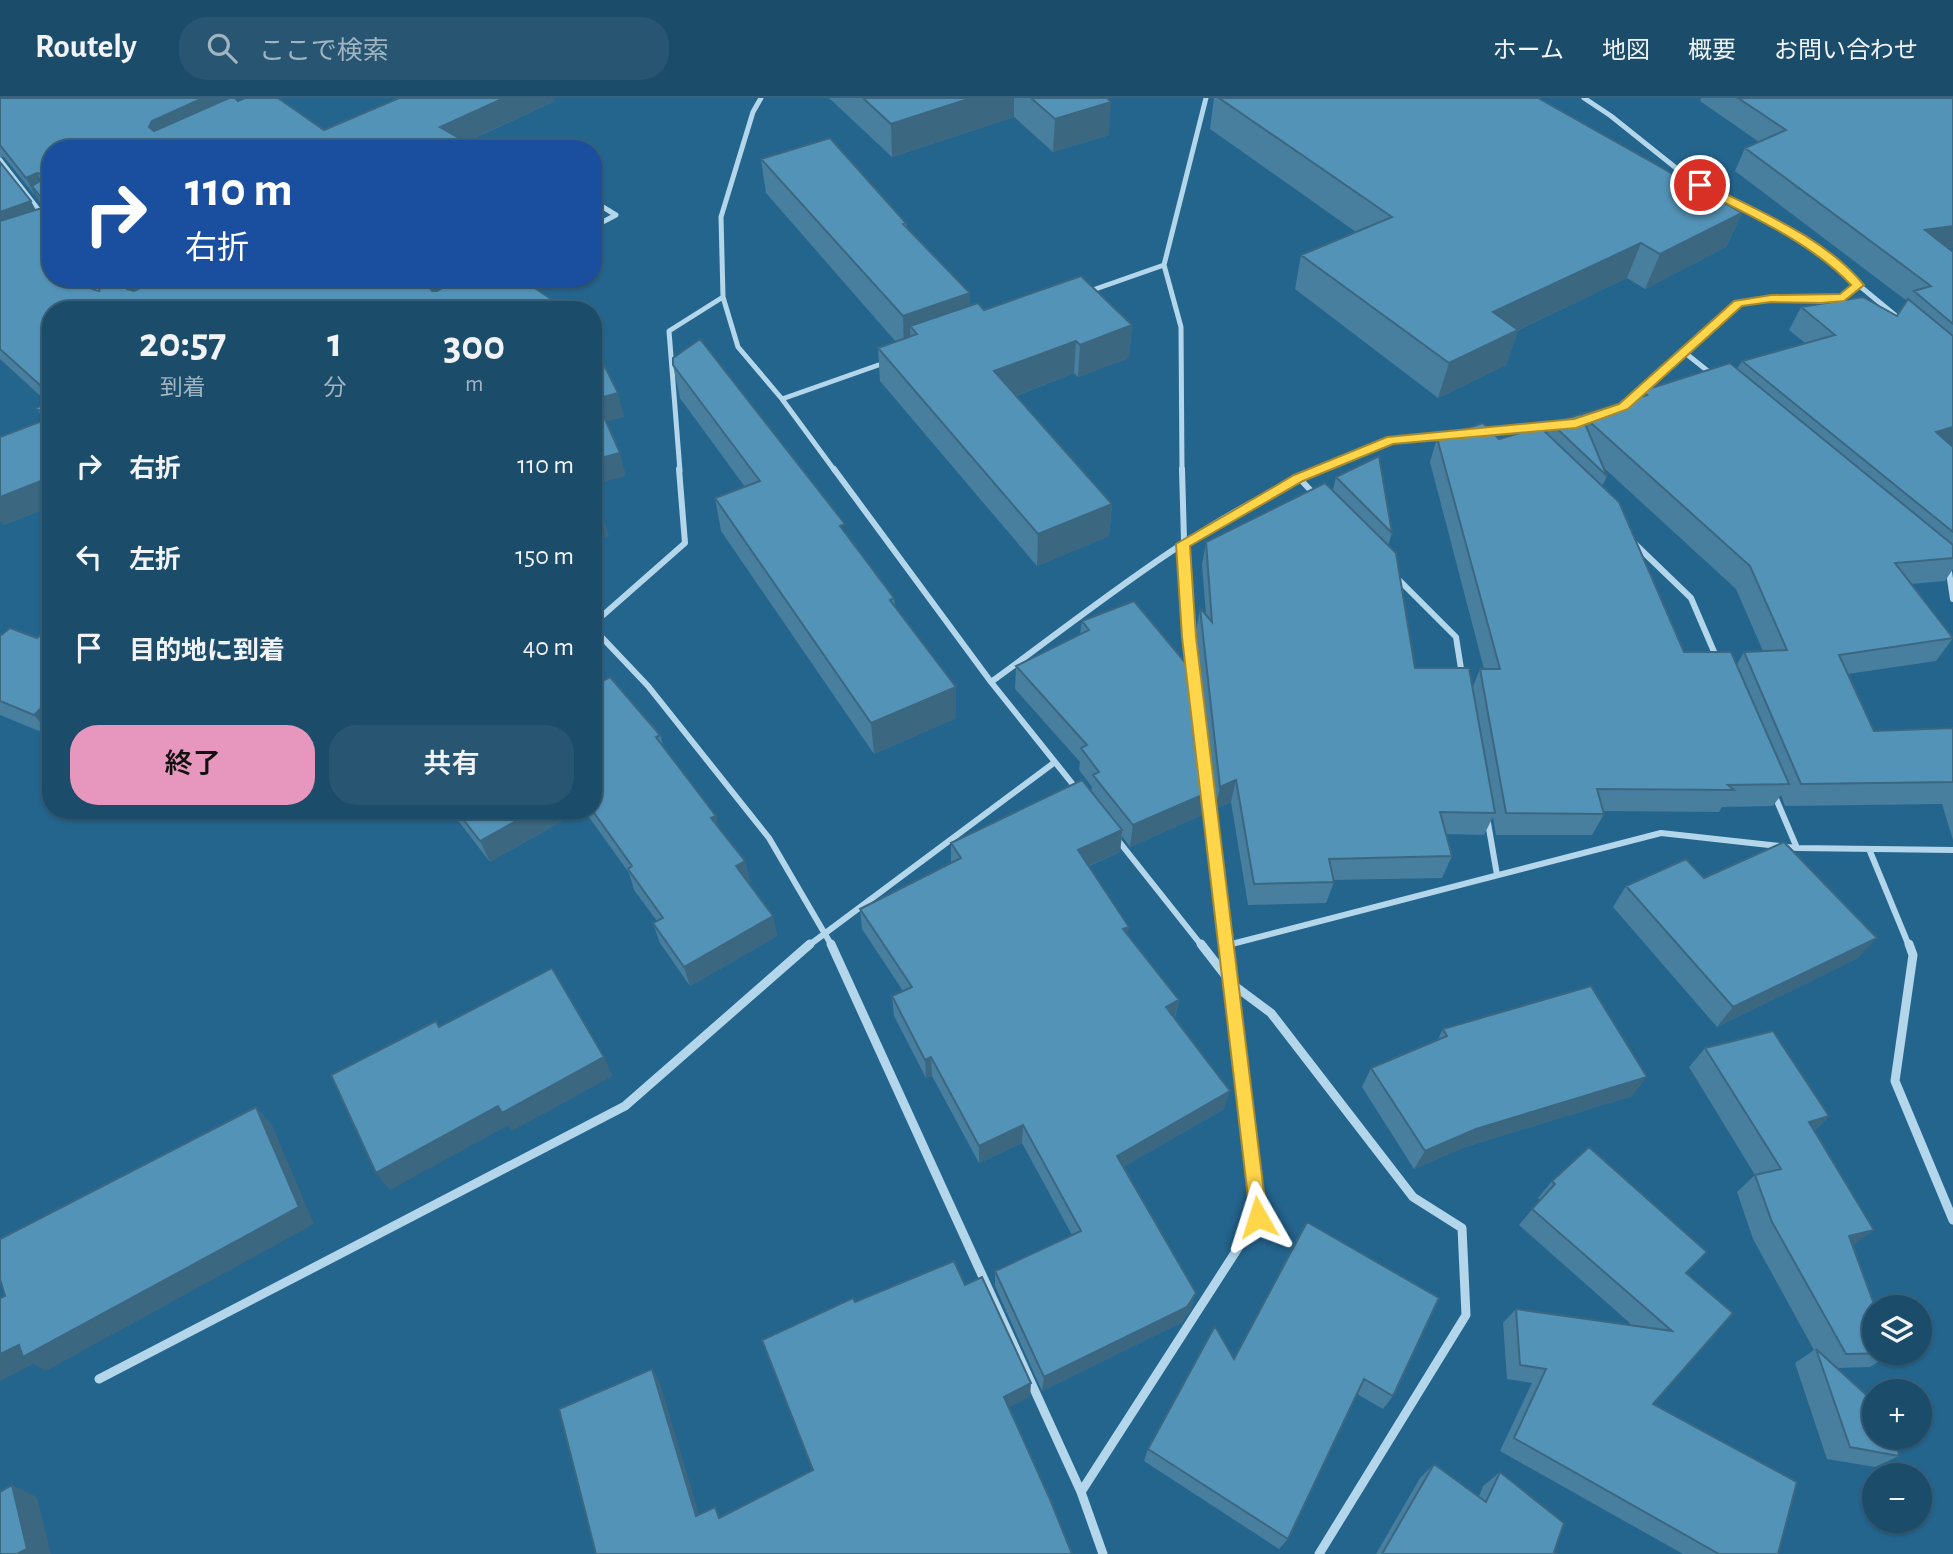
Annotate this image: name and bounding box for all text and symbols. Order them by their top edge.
search box [179,17,669,80]
icon: search [203,29,241,67]
text: Routely [35,31,137,64]
text: ここで検索 [259,38,389,64]
text: ホーム [1493,39,1564,63]
text: 地図 [1602,39,1650,63]
text: 概要 [1688,39,1736,63]
text: お問い合わせ [1774,39,1918,63]
pin [1670,155,1730,215]
text: 110 m [185,166,293,215]
icon: arrive [1681,166,1719,204]
icon: right [70,168,161,259]
text: 右折 [185,232,249,264]
text: 20:57 [139,322,226,364]
text: 1 [327,322,342,364]
text: 300 [443,325,505,367]
text: m [465,373,483,396]
text: 到着 [160,377,206,400]
text: 分 [323,377,346,400]
icon: right [70,447,108,485]
text: 110 m [517,452,574,478]
text: 右折 [129,456,181,482]
icon: left [70,538,108,576]
text: 150 m [515,543,574,569]
text: 左折 [129,547,181,573]
icon: arrive [70,629,108,667]
text: 40 m [523,634,574,660]
text: 目的地に到着 [129,638,285,664]
button: 終了 [70,725,315,805]
button: 共有 [329,725,574,805]
position arrow [1221,1180,1295,1254]
map controls [1862,1295,1932,1533]
button: layers [1862,1295,1932,1365]
button: + [1862,1379,1932,1449]
button: − [1862,1463,1932,1533]

